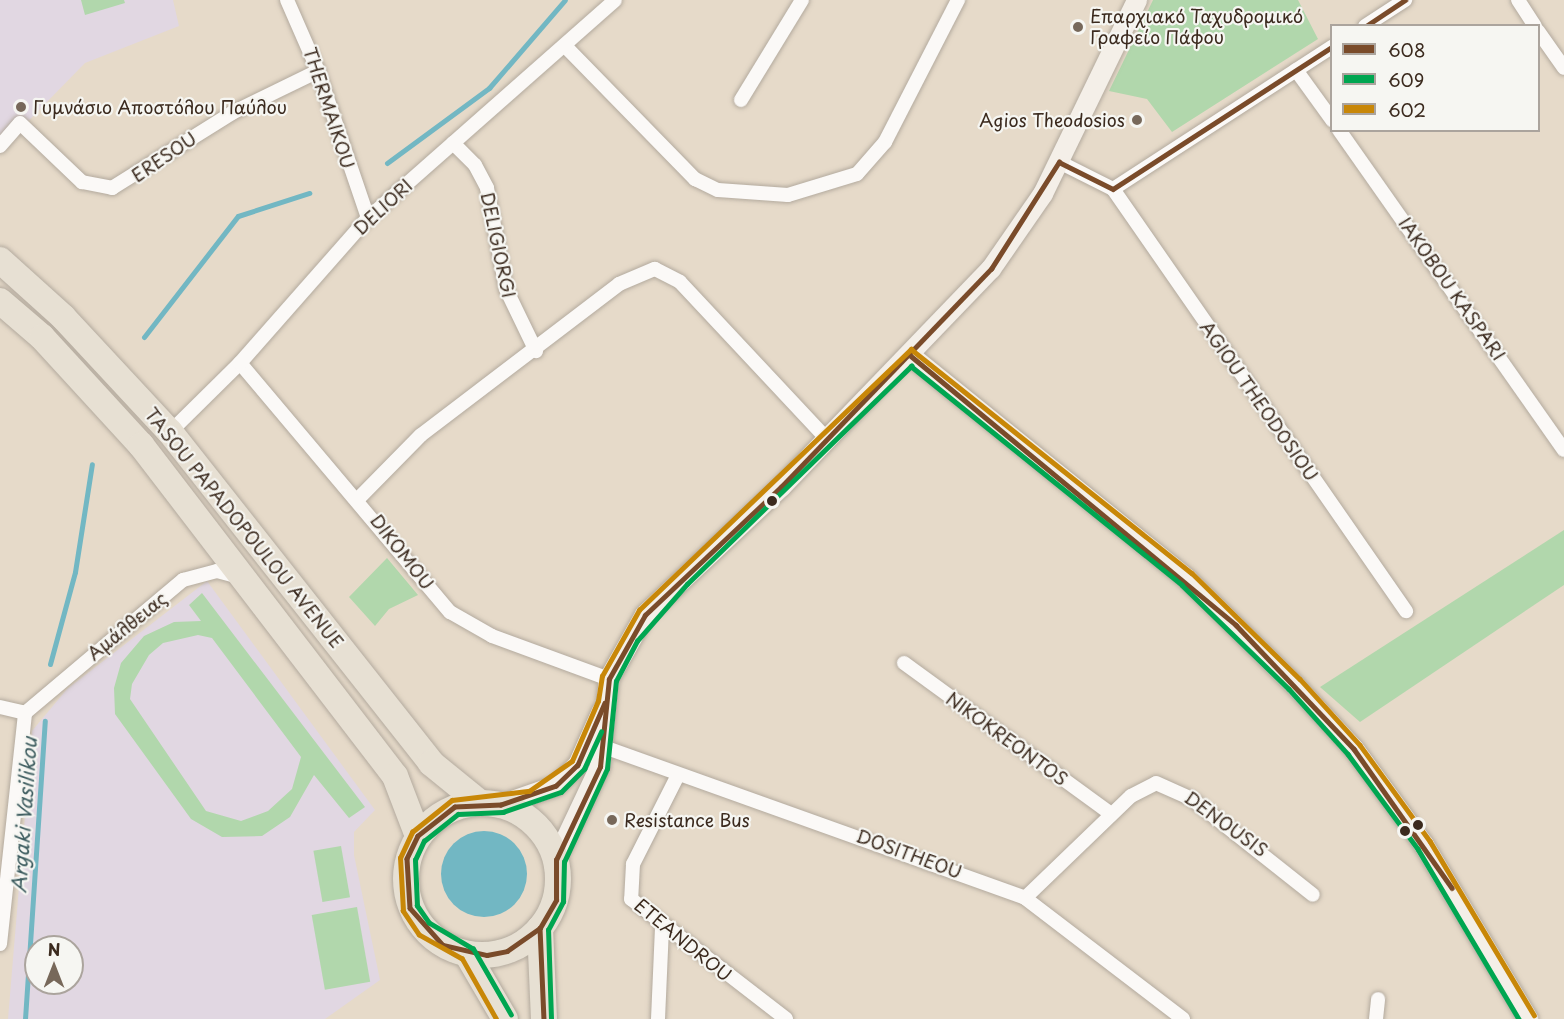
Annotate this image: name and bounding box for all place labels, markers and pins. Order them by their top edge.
place label: Επαρχιακό Ταχυδρομικό Γραφείο Πάφου [1090,6,1304,48]
marker: Επαρχιακό Ταχυδρομικό Γραφείο Πάφου [1071,20,1085,34]
place label: Γυμνάσιο Αποστόλου Παύλου [33,96,288,118]
marker: Γυμνάσιο Αποστόλου Παύλου [14,100,28,114]
place label: Agios Theodosios [978,109,1125,131]
marker: Agios Theodosios [1130,113,1144,127]
unlabelled marker [766,495,778,507]
place label: Resistance Bus [624,809,750,831]
marker: Resistance Bus [605,813,619,827]
unlabelled marker [1412,819,1424,831]
unlabelled marker [1399,825,1411,837]

